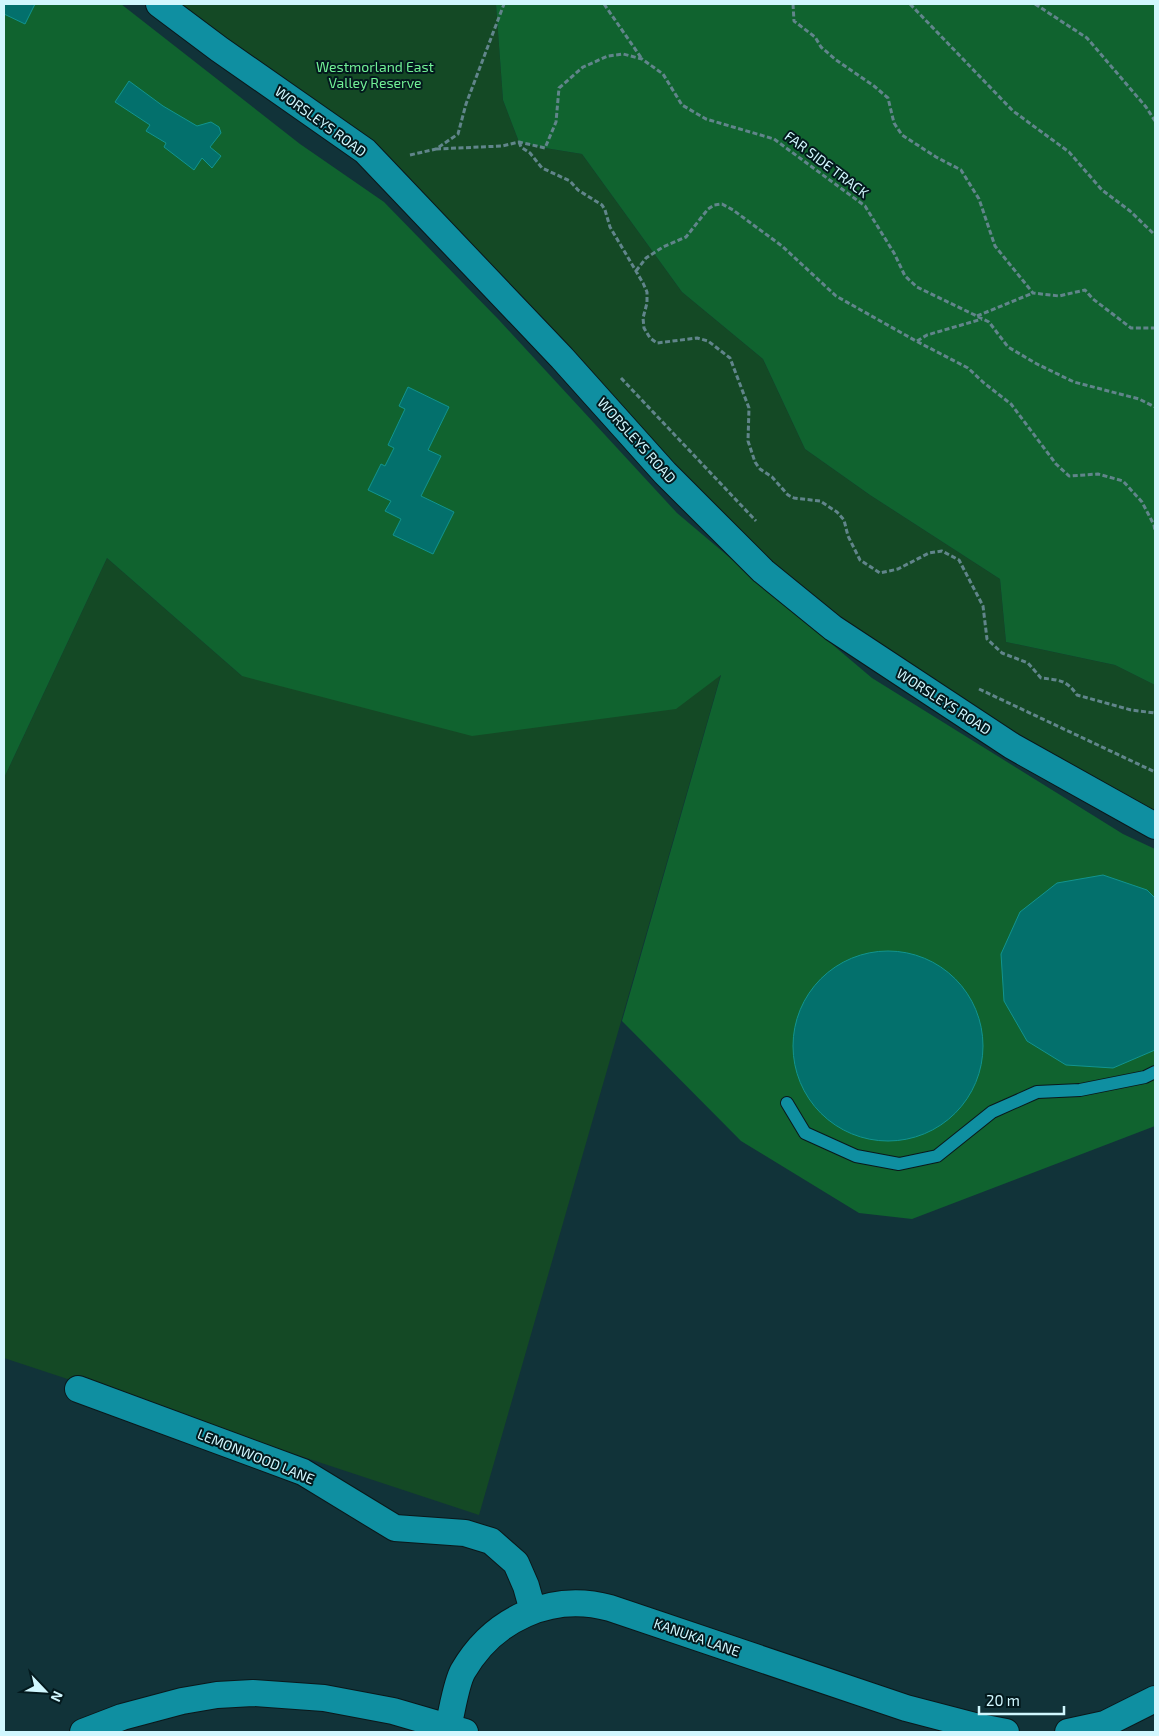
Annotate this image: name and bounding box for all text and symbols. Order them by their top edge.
park label: Westmorland East Valley Reserve [316,58,434,91]
street label: WORSLEYS ROAD [272,82,370,160]
street label: FAR SIDE TRACK [782,127,873,201]
street label: WORSLEYS ROAD [594,394,680,486]
street label: WORSLEYS ROAD [894,664,994,738]
street label: LEMONWOOD LANE [195,1425,317,1487]
street label: KANUKA LANE [652,1614,742,1660]
north arrow [20,1666,70,1716]
scale bar [979,1684,1064,1716]
text: N [47,1689,67,1705]
text: 20 m [986,1691,1020,1709]

